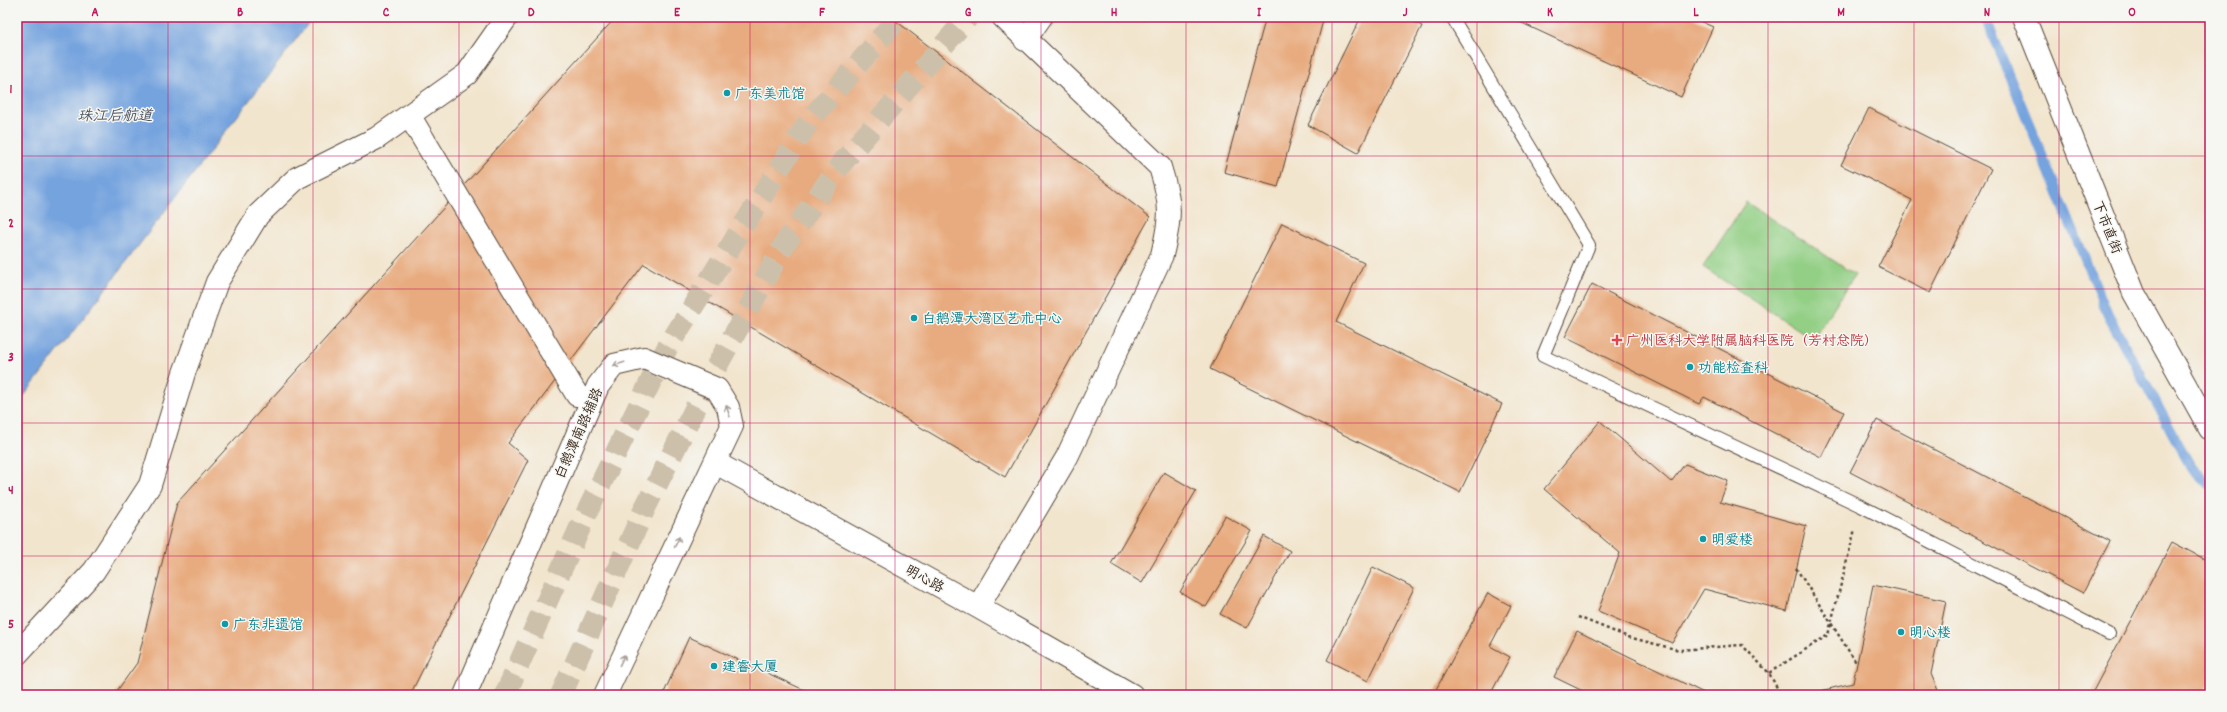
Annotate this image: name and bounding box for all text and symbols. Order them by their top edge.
text: A [91,4,99,23]
text: B [237,4,243,23]
text: C [383,4,390,23]
text: D [528,4,535,23]
text: E [674,4,681,23]
text: F [819,4,825,23]
text: G [965,4,972,23]
text: H [1111,4,1118,23]
text: I [1257,4,1262,23]
text: J [1403,4,1408,23]
text: K [1547,4,1553,23]
text: L [1693,4,1699,23]
text: M [1837,4,1845,23]
text: N [1984,4,1990,23]
text: O [2128,4,2136,23]
text: 1 [10,81,13,100]
place label: 广东美术馆 [735,85,805,105]
marker: 广东美术馆 [722,88,732,98]
water label: 珠江后航道 [77,106,154,128]
street label: 下市直街 [2086,198,2126,257]
text: 2 [8,215,14,234]
place label: 白鹅潭大湾区艺术中心 [922,310,1062,330]
marker: 白鹅潭大湾区艺术中心 [909,313,919,323]
place label: 广州医科大学附属脑科医院（芳村总院） [1626,332,1878,352]
marker: 广州医科大学附属脑科医院（芳村总院） [1611,334,1623,346]
text: 3 [8,349,14,368]
place label: 功能检查科 [1698,359,1769,379]
one-way arrow [613,361,626,368]
marker: 功能检查科 [1685,362,1695,372]
street label: 白鹅潭南路辅路 [551,385,609,483]
one-way arrow [724,405,731,418]
text: 4 [8,482,14,501]
place label: 明爱楼 [1711,531,1753,551]
marker: 明爱楼 [1698,534,1708,544]
one-way arrow [674,536,681,548]
street label: 明心路 [901,561,947,599]
text: 5 [8,616,14,635]
place label: 广东非遗馆 [233,616,303,636]
marker: 广东非遗馆 [220,619,230,629]
place label: 明心楼 [1909,624,1951,644]
marker: 明心楼 [1896,627,1906,637]
one-way arrow [619,654,626,666]
place label: 建睿大厦 [722,658,778,678]
marker: 建睿大厦 [709,661,719,671]

